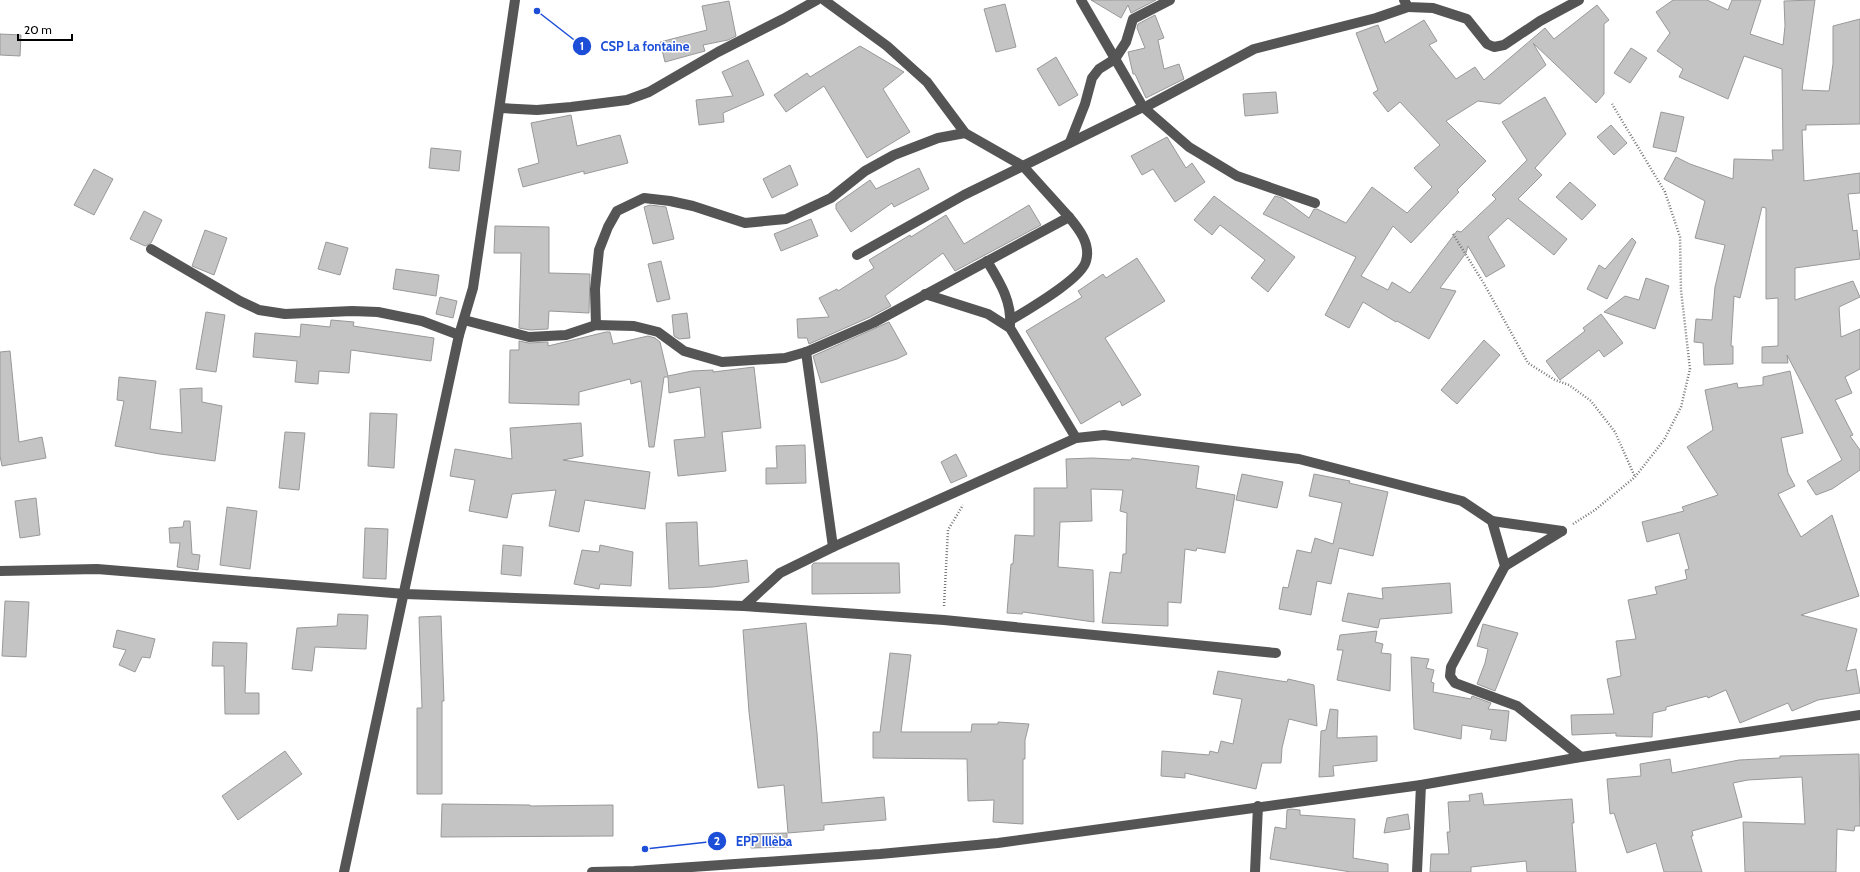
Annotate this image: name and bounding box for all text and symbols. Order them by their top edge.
scale bar [18,16,72,42]
text: 20 m [24,22,52,37]
callout: CSP La fontaine [572,34,697,59]
text: 1 [580,38,584,53]
text: CSP La fontaine [601,38,690,54]
callout: EPP Illèba [707,829,800,854]
text: 2 [714,833,720,848]
text: EPP Illèba [736,833,793,849]

